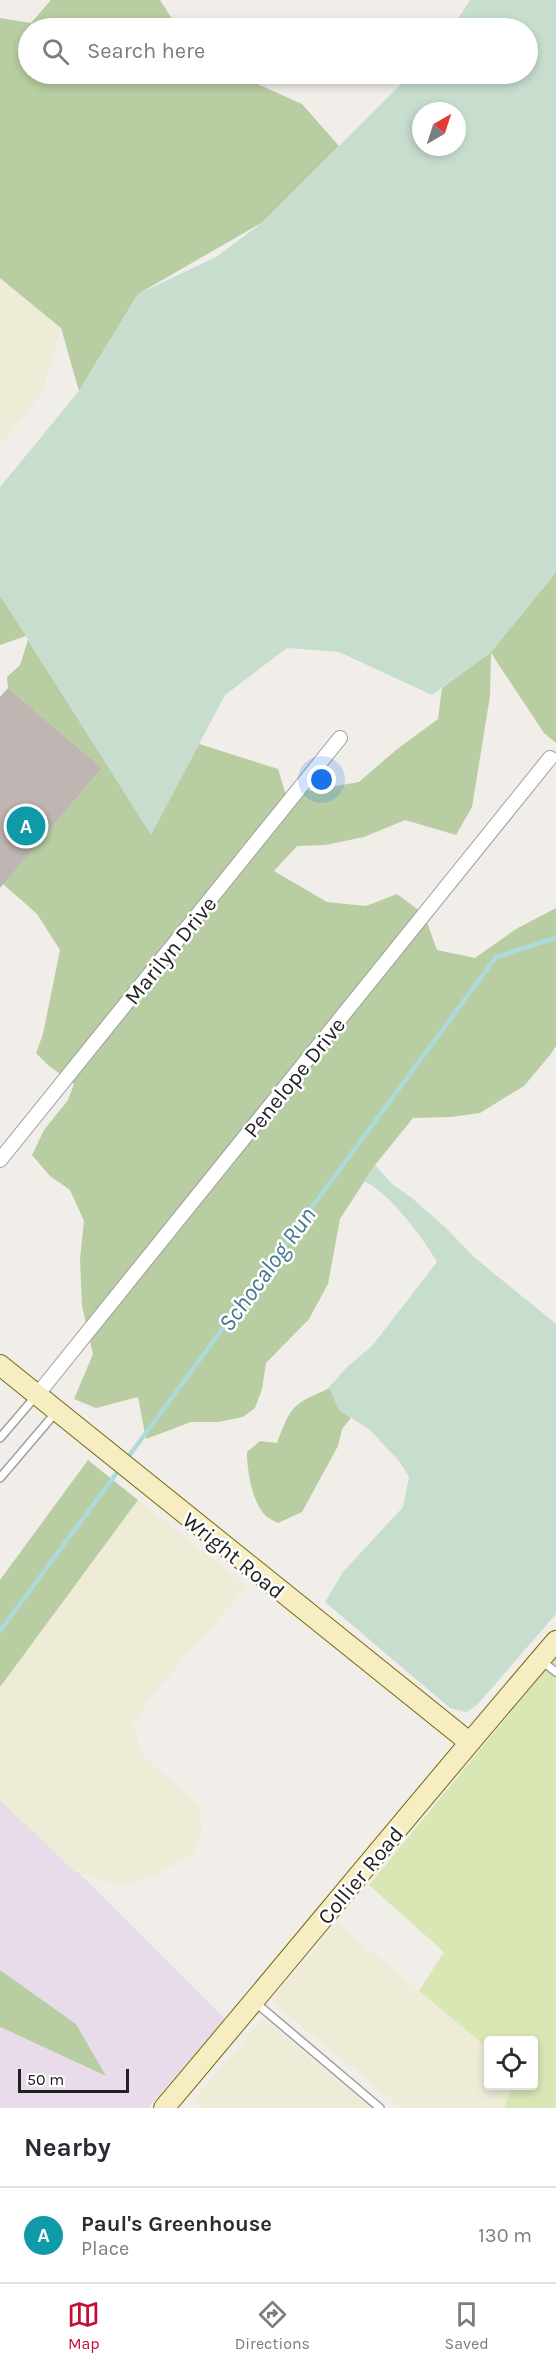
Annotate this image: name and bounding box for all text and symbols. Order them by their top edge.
search box [18,18,538,84]
icon: search [39,35,72,68]
text: Search here [87,38,205,64]
north arrow [412,102,466,156]
your location [307,765,336,794]
pin: A [6,804,46,848]
street label: Marilyn Drive [119,891,222,1010]
street label: Penelope Drive [238,1012,351,1143]
water label: Schocalog Run [213,1201,321,1337]
street label: Wright Road [177,1507,289,1605]
street label: Collier Road [312,1822,409,1930]
map controls [484,2036,538,2090]
button: locate [484,2036,538,2090]
scale bar [18,2066,129,2094]
text: 50 m [27,2070,64,2089]
text: Nearby [24,2132,111,2163]
text: Paul's Greenhouse [81,2211,272,2237]
text: A [37,2224,50,2247]
text: 130 m [478,2224,532,2247]
text: Place [81,2237,129,2260]
tab: Map [67,2298,100,2353]
tab: Directions [235,2298,310,2353]
tab: Saved [445,2298,489,2353]

